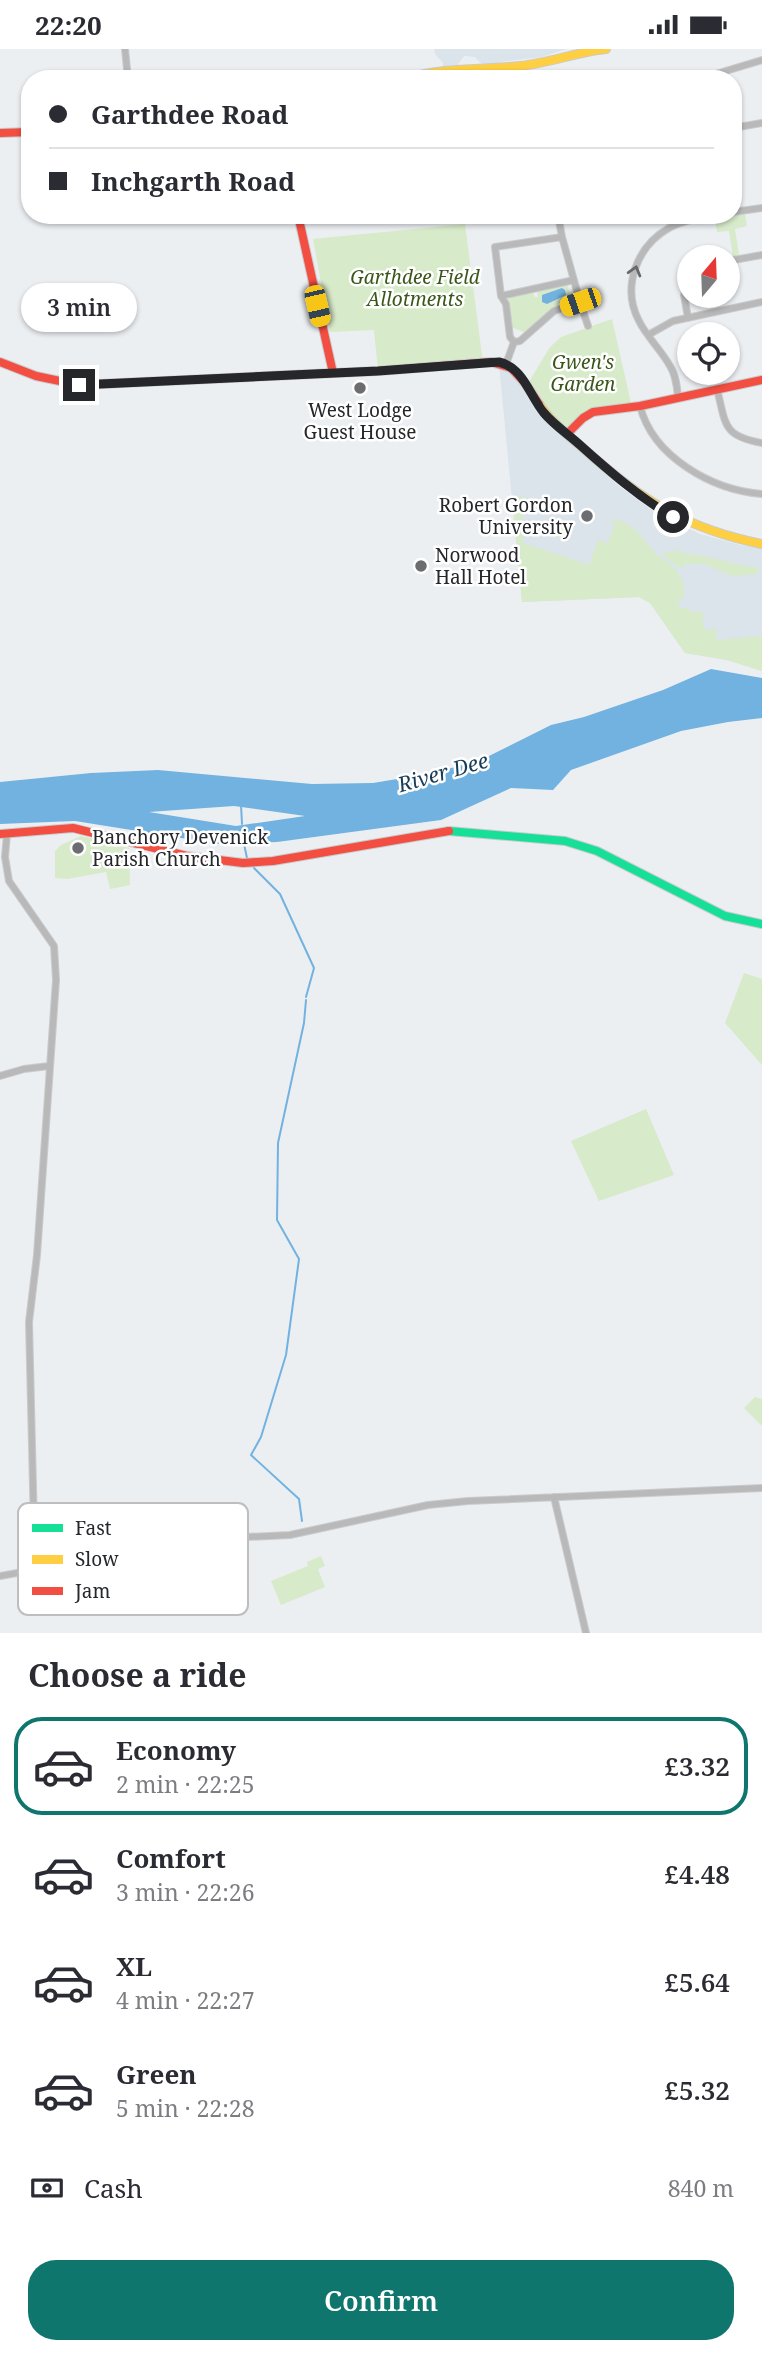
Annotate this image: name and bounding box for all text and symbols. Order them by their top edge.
text: 22:20 [35,7,102,43]
text: Garthdee Road [91,96,288,132]
text: Inchgarth Road [91,163,295,199]
north arrow [677,245,740,308]
map controls [677,245,740,385]
park label: Garthdee Field Allotments [350,264,481,312]
one-way arrow [627,266,641,278]
callout: 3 min [21,283,137,333]
car [303,283,332,329]
car [557,285,604,319]
text: 3 min [47,291,111,323]
button: locate [677,322,740,385]
park label: Gwen's Garden [551,349,616,397]
route end [63,369,95,401]
marker: West Lodge Guest House [352,380,368,396]
place label: West Lodge Guest House [304,397,416,445]
place label: Robert Gordon University [439,492,573,540]
route start [657,501,689,533]
marker: Robert Gordon University [579,508,595,524]
place label: Norwood Hall Hotel [435,542,526,590]
marker: Norwood Hall Hotel [413,558,429,574]
water label: River Dee [393,746,491,799]
place label: Banchory Devenick Parish Church [92,824,269,872]
marker: Banchory Devenick Parish Church [70,840,86,856]
legend [18,1503,248,1615]
text: Fast [75,1515,112,1541]
text: Slow [75,1546,119,1572]
text: Jam [74,1578,110,1604]
text: Choose a ride [28,1653,247,1696]
text: Economy [116,1732,236,1768]
icon: car [32,1735,95,1798]
text: £3.32 [664,1748,730,1784]
text: 2 min · 22:25 [116,1768,254,1800]
text: Comfort [116,1840,226,1876]
icon: car [32,1843,95,1906]
text: £4.48 [664,1856,730,1892]
text: 3 min · 22:26 [116,1876,254,1908]
text: XL [116,1948,152,1984]
icon: car [32,1951,95,2014]
text: £5.64 [664,1964,730,2000]
text: 4 min · 22:27 [116,1984,254,2016]
text: Green [116,2056,197,2092]
icon: car [32,2059,95,2122]
text: £5.32 [664,2072,730,2108]
text: 5 min · 22:28 [116,2092,254,2124]
icon: cash [28,2169,66,2207]
text: Cash [84,2170,143,2206]
text: 840 m [668,2172,734,2204]
button: Confirm [28,2260,734,2340]

